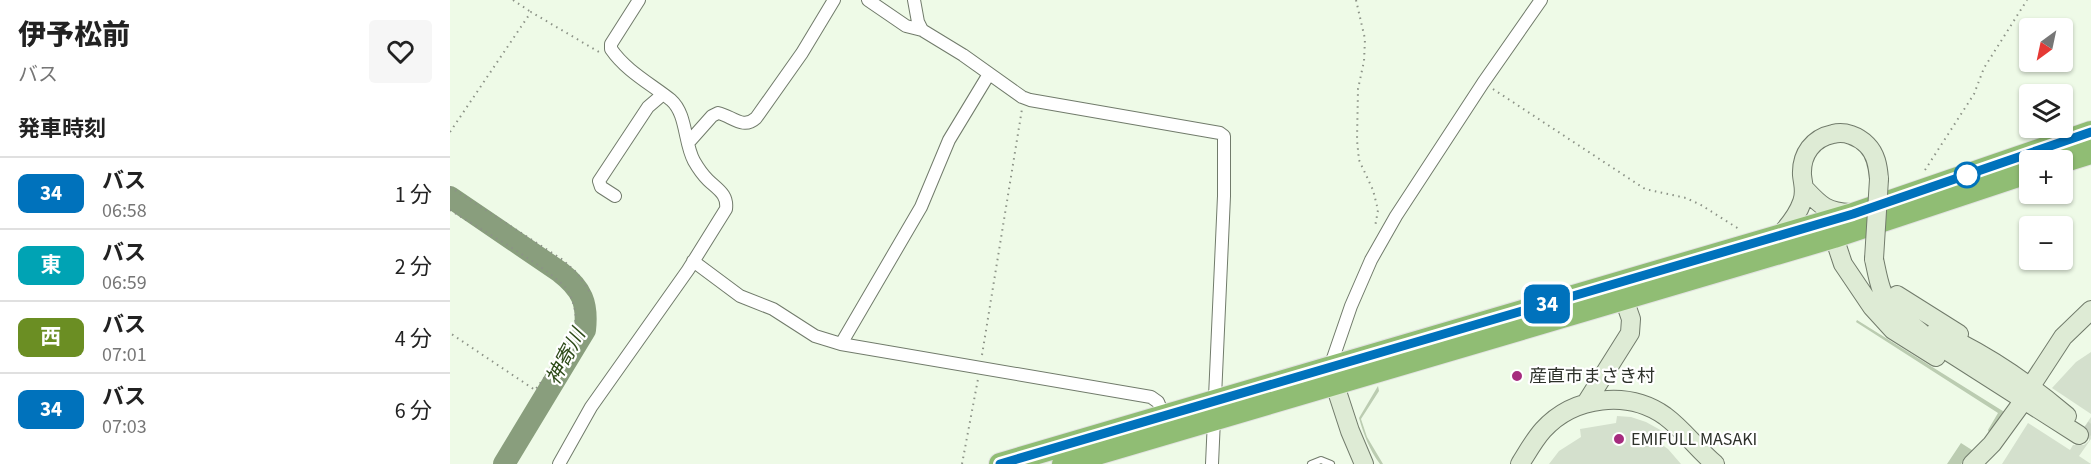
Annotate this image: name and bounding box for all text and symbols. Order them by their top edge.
text: 伊予松前 [18,15,130,55]
north arrow [2019,18,2073,72]
map controls [2019,18,2073,270]
button: heart [369,20,432,83]
text: バス [18,61,58,89]
button: layers [2019,84,2073,138]
text: 発車時刻 [18,113,106,145]
button: + [2019,150,2073,204]
unlabelled marker [1954,162,1980,188]
text: バス [102,165,146,197]
text: 34 [40,178,62,208]
text: 1 分 [395,179,432,211]
text: 06:58 [102,197,147,225]
button: − [2019,216,2073,270]
text: バス [102,237,146,269]
text: 東 [41,250,62,280]
text: 2 分 [395,251,432,283]
text: 06:59 [102,269,147,297]
line badge: 34 [1520,284,1574,324]
text: 34 [1536,289,1558,319]
text: バス [102,309,146,341]
text: 西 [41,322,62,352]
water label: 神寄川 [540,322,593,390]
text: 4 分 [395,323,432,355]
text: 07:01 [102,341,147,369]
place label: 産直市まさき村 [1529,364,1655,389]
marker: 産直市まさき村 [1510,369,1524,383]
text: バス [102,381,146,413]
text: 34 [40,394,62,424]
text: 6 分 [395,395,432,427]
text: 07:03 [102,413,147,441]
place label: EMIFULL MASAKI [1631,427,1757,452]
marker: EMIFULL MASAKI [1612,432,1626,446]

